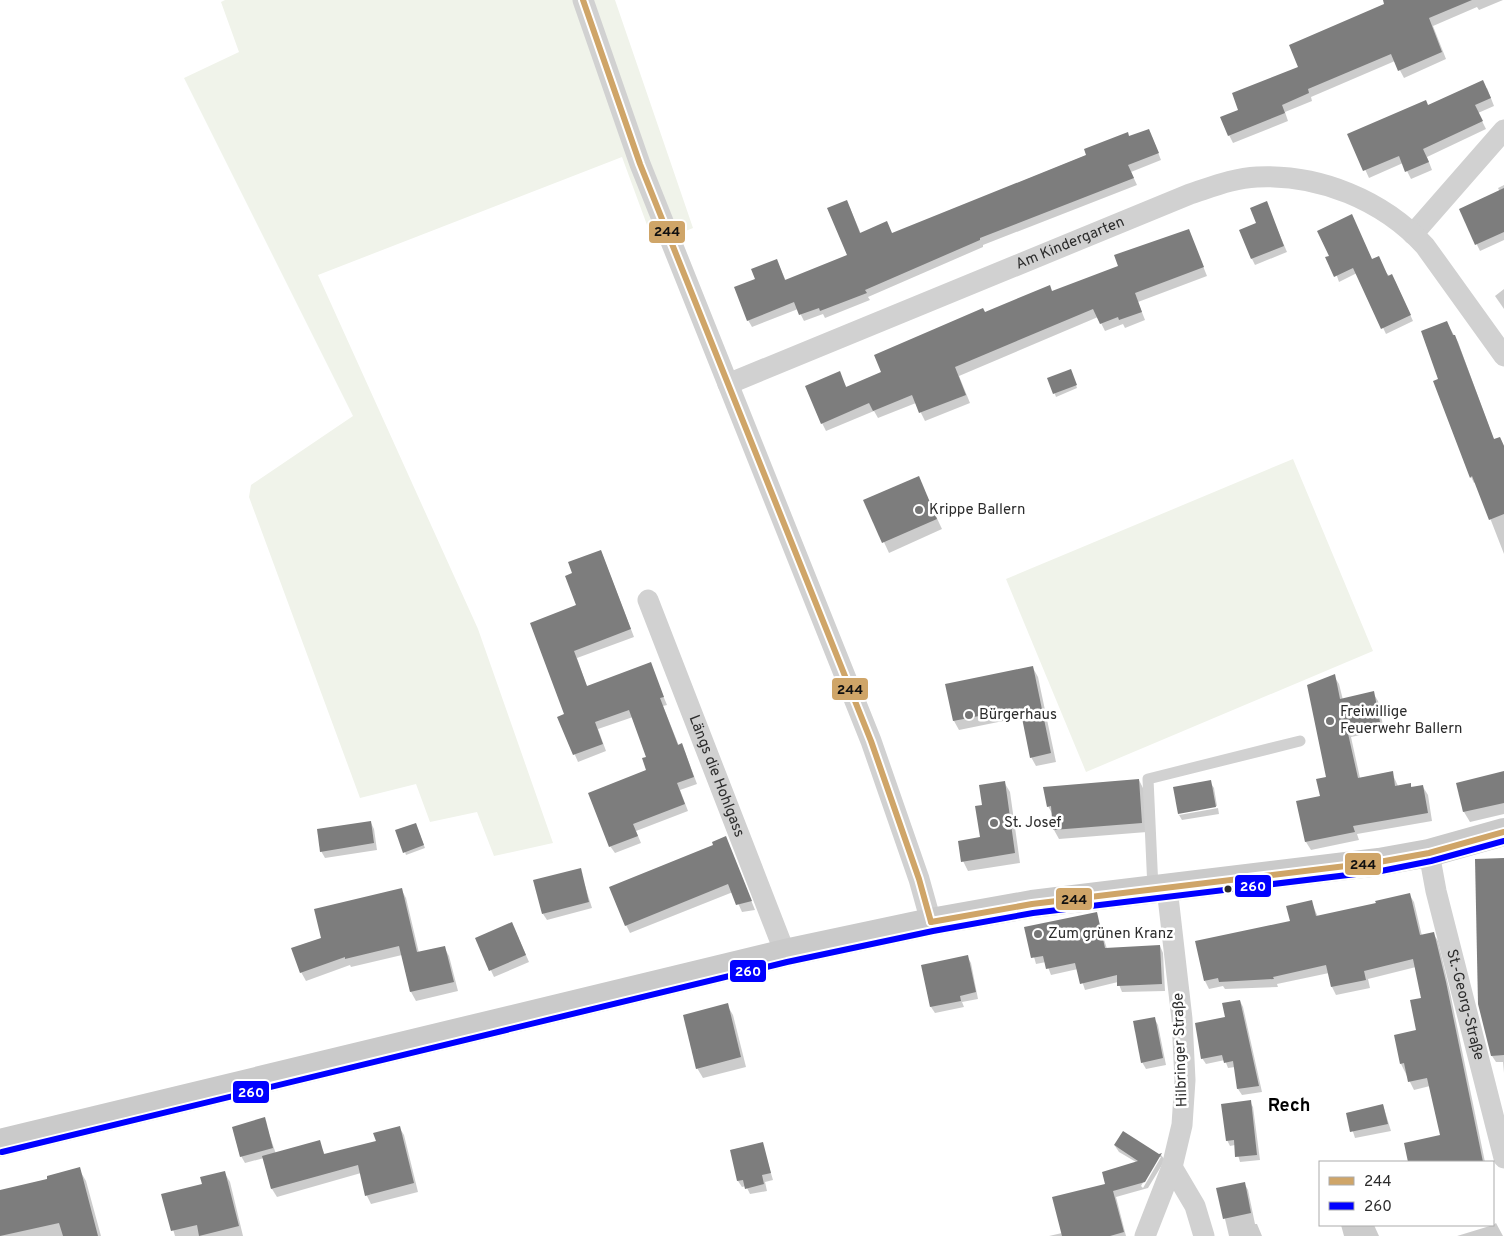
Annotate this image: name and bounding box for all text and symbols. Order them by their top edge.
street label: Am Kindergarten [1013,212,1127,274]
line badge: 244 [648,220,686,244]
text: 244 [654,224,680,241]
place label: Krippe Ballern [929,501,1025,520]
marker: Krippe Ballern [913,504,925,516]
line badge: 244 [831,677,869,701]
text: 244 [837,682,863,699]
place label: Freiwillige Feuerwehr Ballern [1340,703,1463,739]
place label: Bürgerhaus [979,706,1057,725]
marker: Bürgerhaus [963,709,975,721]
street label: Längs die Hohlgass [684,712,749,840]
marker: Freiwillige Feuerwehr Ballern [1324,715,1336,727]
place label: St. Josef [1004,814,1061,833]
marker: St. Josef [988,817,1000,829]
line badge: 244 [1344,852,1382,876]
text: 244 [1350,857,1376,874]
line badge: 260 [1234,874,1272,898]
text: 260 [1240,879,1266,896]
unlabelled marker [1223,884,1233,894]
line badge: 244 [1055,887,1093,911]
text: 244 [1061,892,1087,909]
place label: Zum grünen Kranz [1048,925,1174,944]
marker: Zum grünen Kranz [1032,928,1044,940]
street label: St.-Georg-Straße [1442,947,1488,1062]
line badge: 260 [729,959,767,983]
text: 260 [735,964,761,981]
street label: Hilbringer Straße [1170,992,1192,1108]
line badge: 260 [232,1080,270,1104]
text: 260 [238,1085,264,1102]
district label: Rech [1268,1095,1310,1118]
legend [1319,1161,1494,1226]
text: 244 [1364,1173,1392,1192]
text: 260 [1364,1198,1392,1217]

